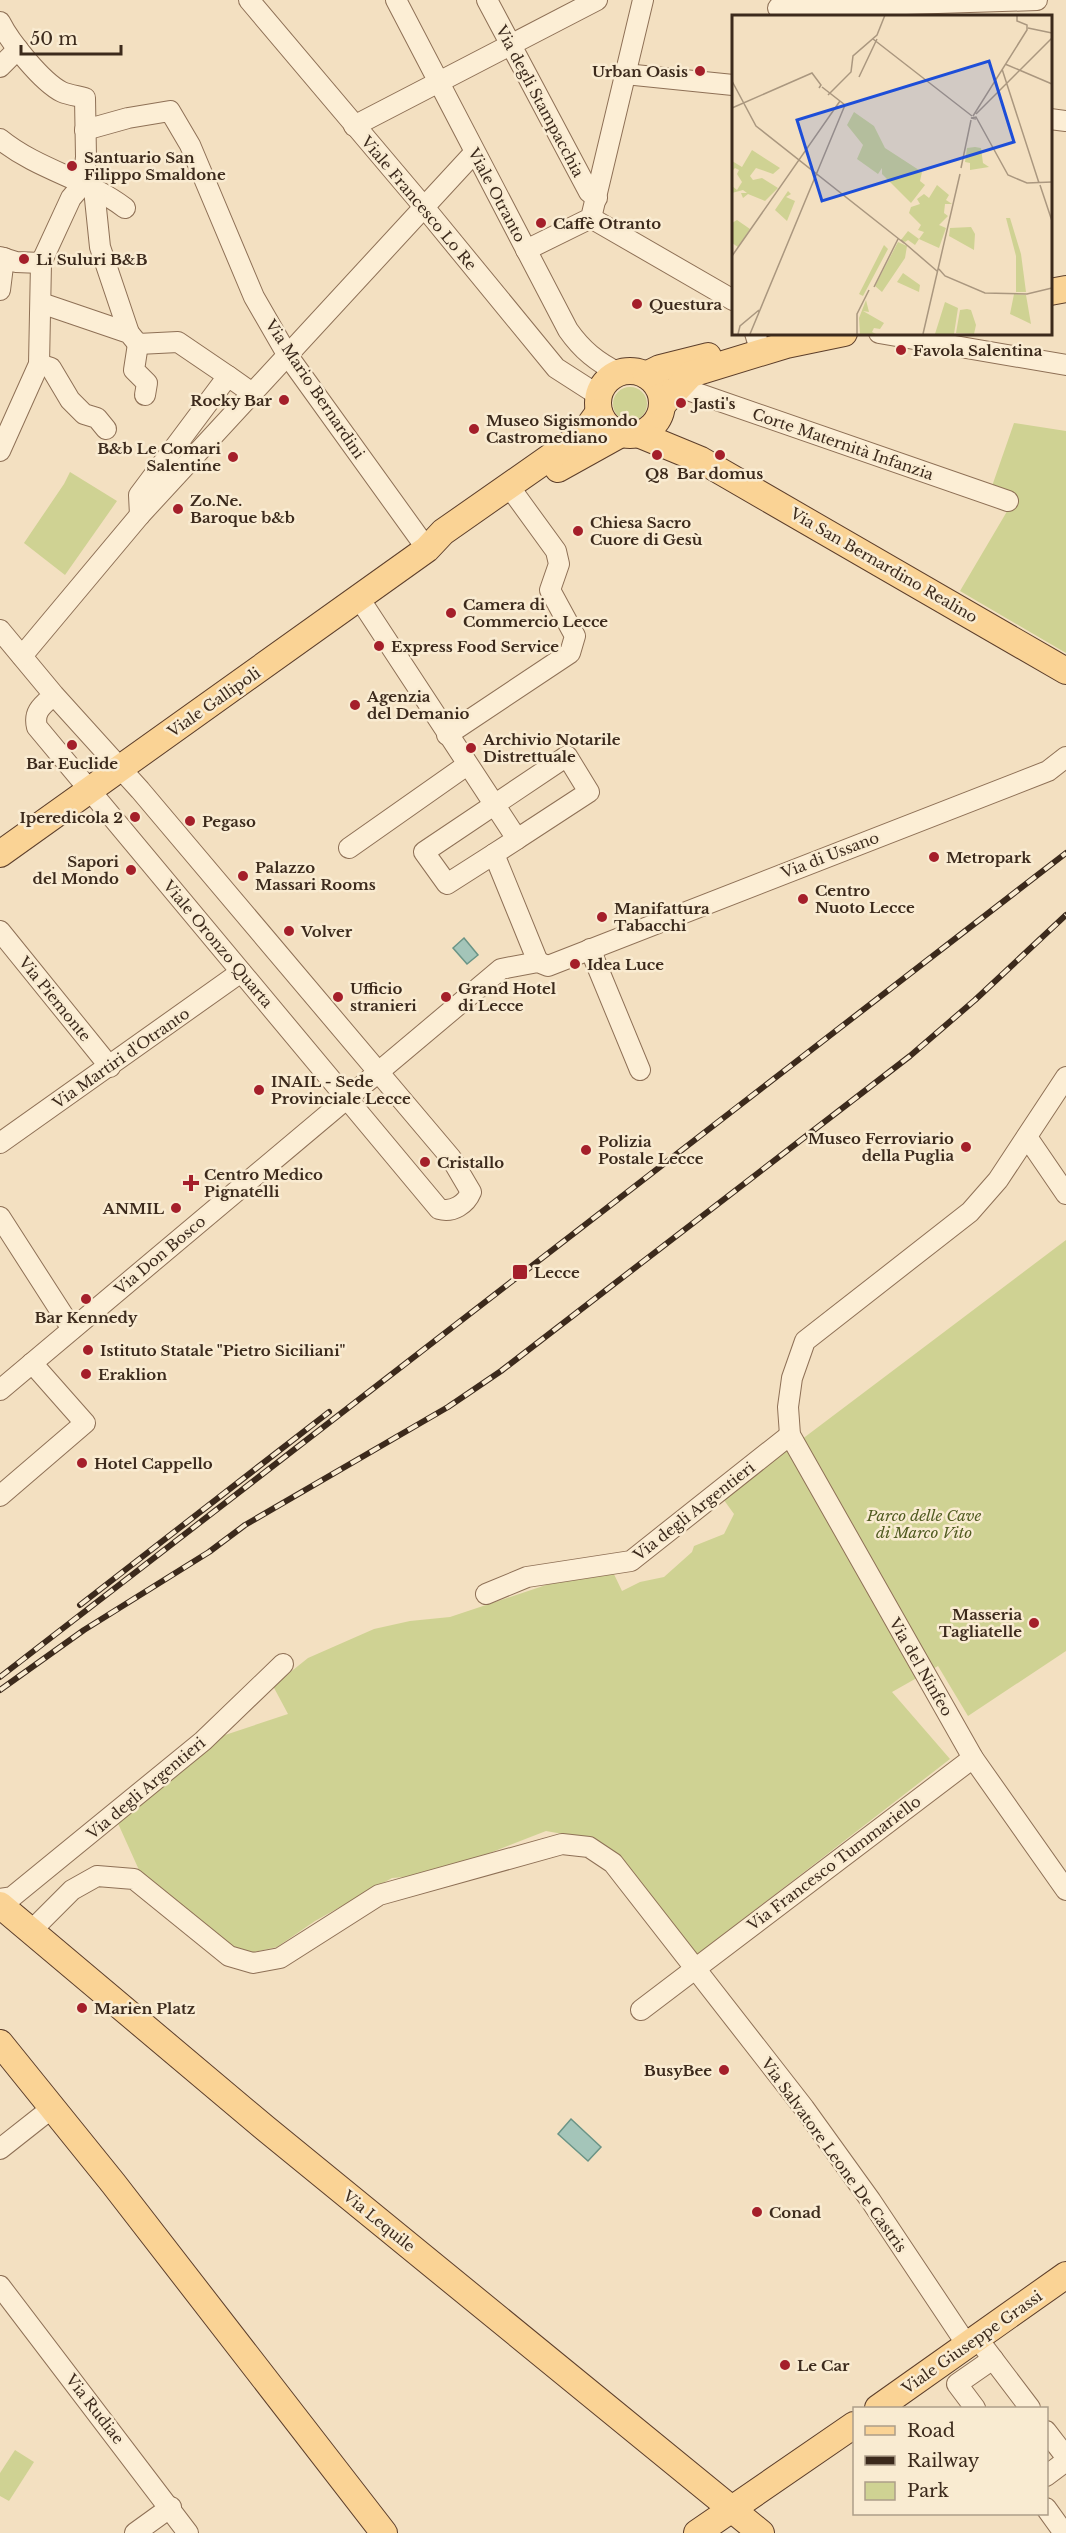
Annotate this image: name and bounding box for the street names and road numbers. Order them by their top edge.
street label: Via degli Stampacchia [491,21,588,181]
street label: Viale Francesco Lo Re [357,131,481,274]
street label: Viale Otranto [464,144,530,246]
street label: Via Mario Bernardini [261,315,369,462]
street label: Corte Maternità Infanzia [750,404,937,484]
street label: Via San Bernardino Realino [786,503,981,627]
street label: Viale Gallipoli [163,663,264,742]
street label: Via di Ussano [777,828,882,883]
street label: Viale Oronzo Quarta [159,876,277,1012]
street label: Via Piemonte [14,952,95,1045]
street label: Via Martiri d'Otranto [48,1003,193,1113]
street label: Via Don Bosco [110,1211,209,1299]
street label: Via degli Argentieri [629,1458,758,1565]
street label: Via del Ninfeo [885,1614,957,1720]
street label: Via degli Argentieri [82,1733,209,1844]
street label: Via Francesco Tummariello [743,1791,925,1935]
street label: Via Salvatore Leone De Castris [757,2053,911,2256]
street label: Via Lequile [338,2186,419,2256]
street label: Viale Giuseppe Grassi [897,2286,1046,2398]
street label: Via Rudiae [61,2370,128,2448]

